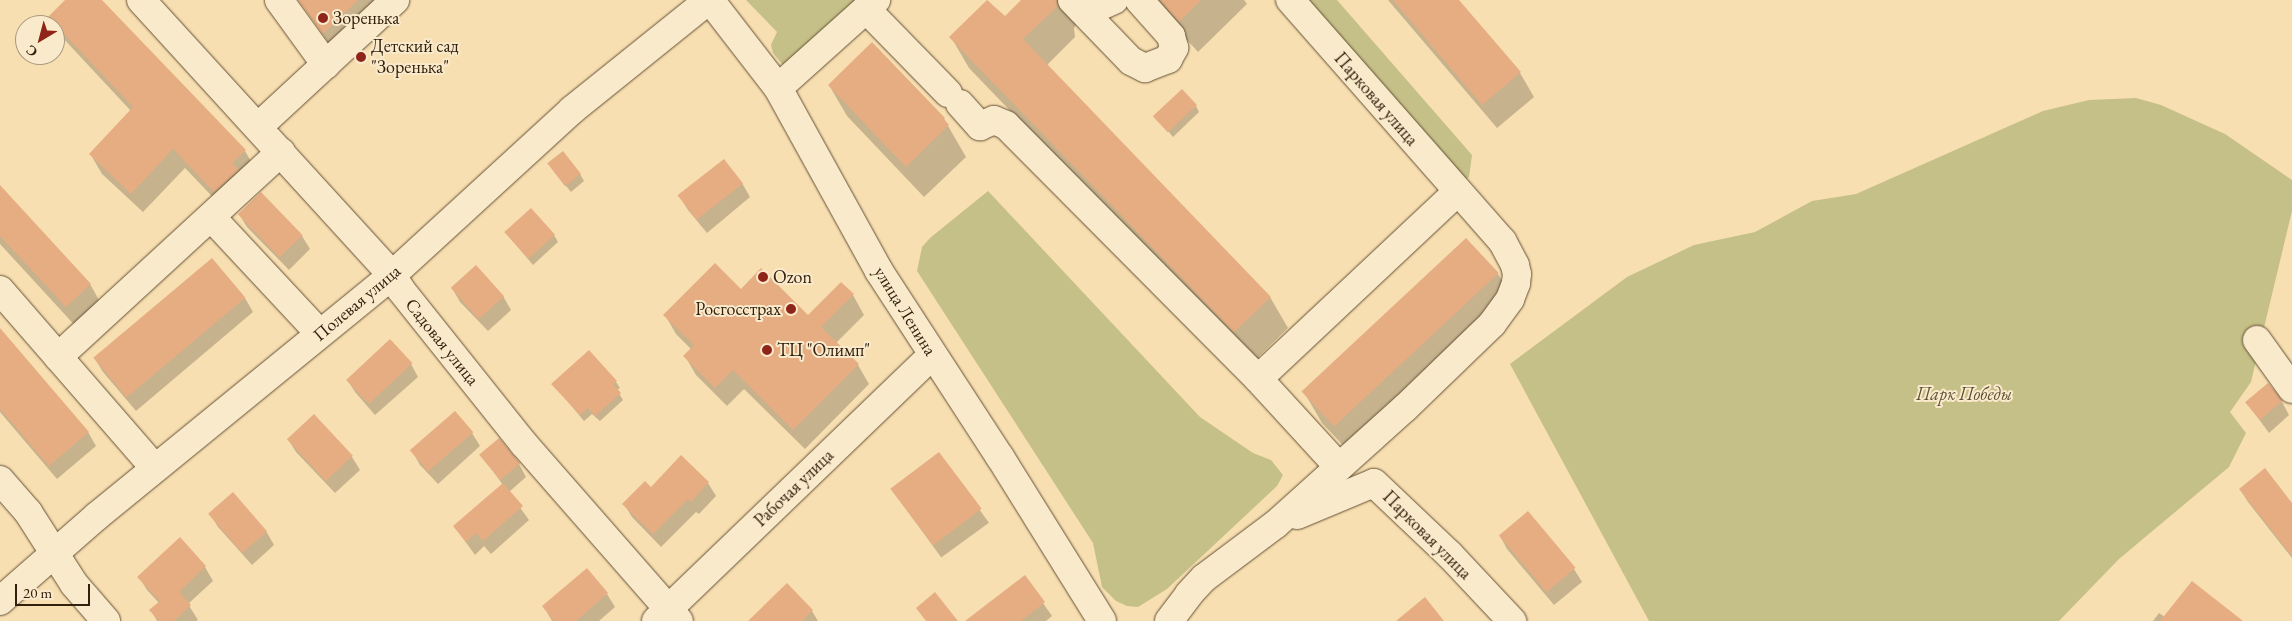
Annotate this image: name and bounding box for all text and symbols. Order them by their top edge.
place label: Зоренька [333,7,399,29]
marker: Зоренька [317,12,329,24]
north arrow [15,15,65,65]
place label: Детский сад "Зоренька" [371,36,459,78]
text: С [22,41,41,61]
street label: Парковая улица [1329,48,1423,150]
marker: Детский сад "Зоренька" [355,51,367,63]
street label: Полевая улица [309,260,405,346]
street label: улица Ленина [869,262,941,360]
place label: Ozon [773,266,812,288]
marker: Ozon [757,271,769,283]
street label: Садовая улица [400,294,484,390]
place label: Росгосстрах [695,298,781,320]
marker: Росгосстрах [785,303,797,315]
place label: ТЦ "Олимп" [777,339,870,361]
marker: ТЦ "Олимп" [761,344,773,356]
park label: Парк Победы [1916,383,2012,405]
street label: Рабочая улица [750,445,838,531]
street label: Парковая улица [1378,486,1476,584]
scale bar [18,574,92,606]
text: 20 m [23,583,52,602]

